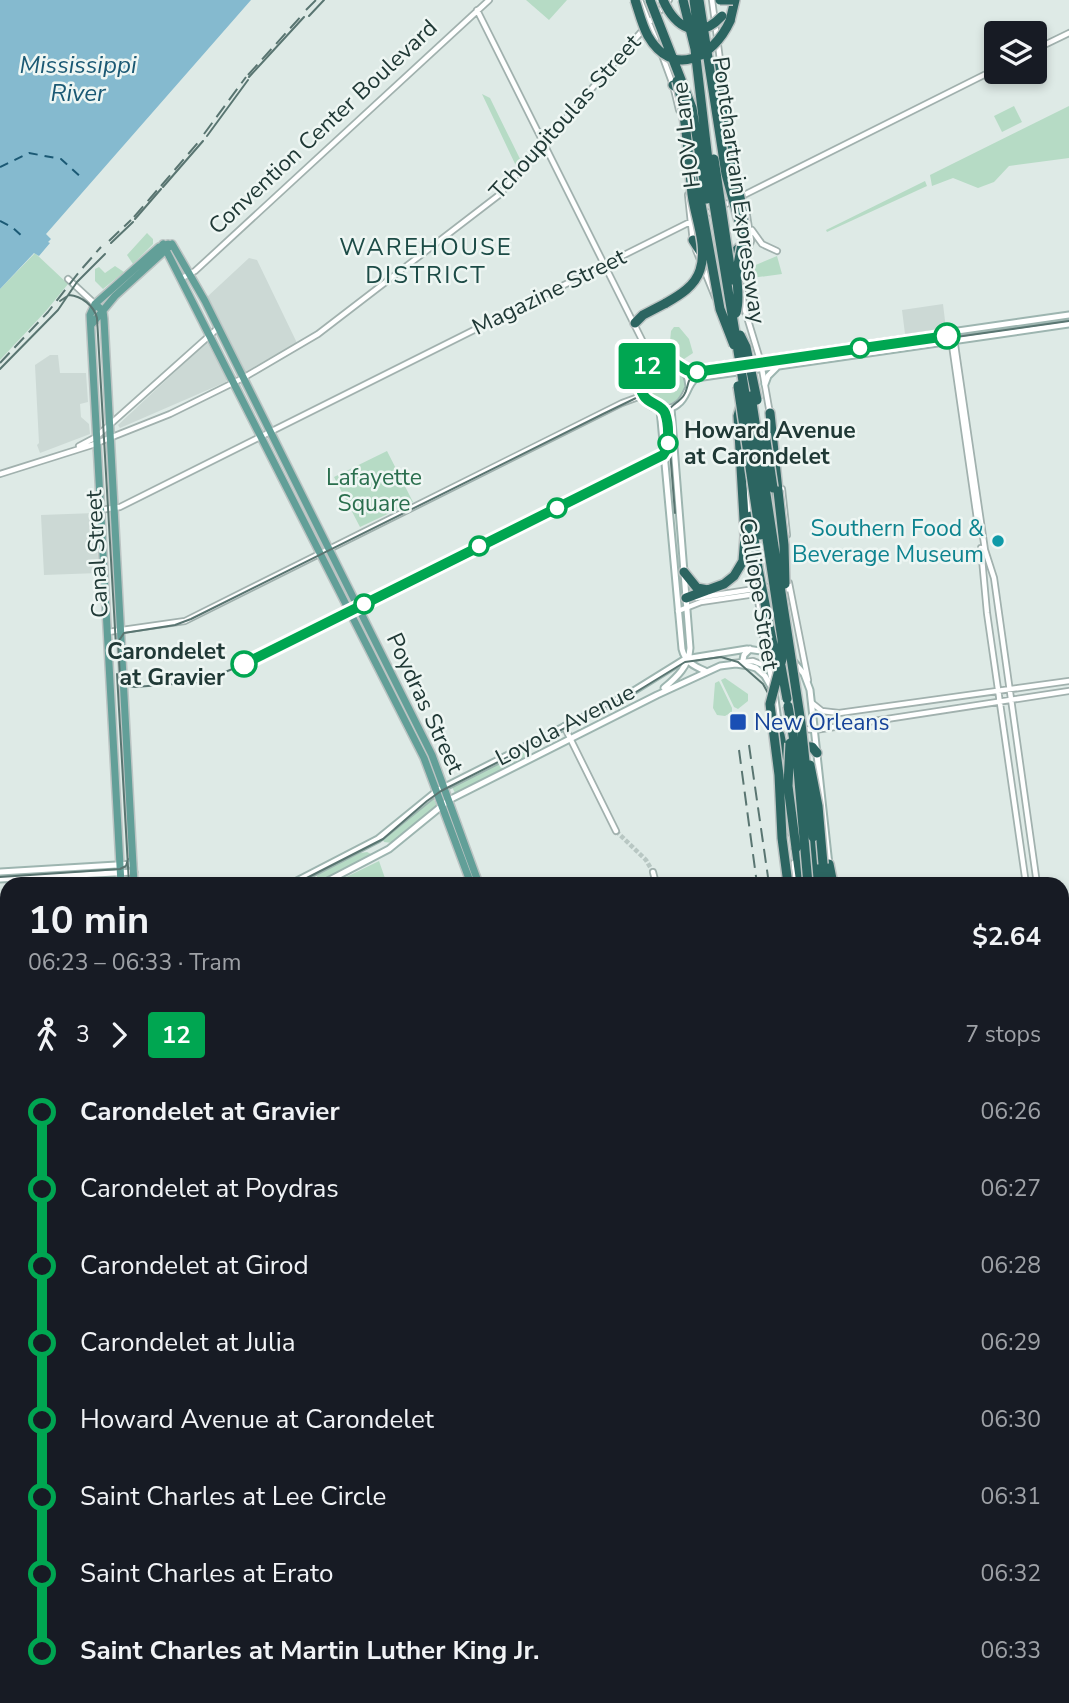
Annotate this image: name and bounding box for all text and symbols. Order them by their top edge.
street label: Convention Center Boulevard [202,13,444,241]
map controls [984,21,1047,84]
button: layers [984,21,1047,84]
street label: Tchoupitoulas Street [482,27,648,206]
water label: Mississippi River [20,49,137,109]
street label: Pontchartrain Expressway [705,54,773,326]
street label: HOV Lane [664,80,708,190]
district label: WAREHOUSE DISTRICT [339,231,513,291]
street label: Magazine Street [467,241,632,343]
unlabelled marker [934,323,960,349]
unlabelled marker [850,338,870,358]
line badge: 12 [616,343,678,389]
text: 12 [633,350,661,382]
unlabelled marker [687,362,707,382]
place label: Howard Avenue at Carondelet [684,415,856,472]
marker: Howard Avenue at Carondelet [658,433,678,453]
park label: Lafayette Square [326,462,422,519]
street label: Canal Street [78,488,116,619]
unlabelled marker [547,498,567,518]
place label: Southern Food & Beverage Museum [792,513,984,570]
street label: Calliope Street [732,516,786,673]
marker: Southern Food & Beverage Museum [990,533,1006,549]
unlabelled marker [469,536,489,556]
unlabelled marker [354,594,374,614]
street label: Poydras Street [379,628,472,779]
place label: Carondelet at Gravier [107,636,225,693]
marker: Carondelet at Gravier [231,651,257,677]
street label: Loyola Avenue [490,677,640,773]
place label: New Orleans [754,707,889,738]
marker: New Orleans [728,712,748,732]
text: 10 min [28,895,149,946]
text: $2.64 [972,919,1041,954]
text: 06:23 – 06:33 · Tram [28,947,241,978]
icon: walk [28,1016,66,1054]
icon: forward [100,1016,138,1054]
text: 3 [76,1019,90,1050]
text: 12 [162,1019,191,1051]
text: 7 stops [965,1019,1041,1050]
text: Carondelet at Gravier [80,1094,340,1129]
text: 06:26 [981,1096,1041,1127]
text: Carondelet at Poydras [80,1171,339,1206]
text: 06:27 [981,1173,1041,1204]
text: Carondelet at Girod [80,1248,309,1283]
text: 06:28 [981,1250,1041,1281]
text: Carondelet at Julia [80,1325,295,1360]
text: 06:29 [981,1327,1041,1358]
text: Howard Avenue at Carondelet [80,1402,434,1437]
text: 06:30 [981,1404,1041,1435]
text: Saint Charles at Lee Circle [80,1479,386,1514]
text: 06:31 [981,1481,1041,1512]
text: Saint Charles at Erato [80,1556,333,1591]
text: 06:32 [981,1558,1041,1589]
text: Saint Charles at Martin Luther King Jr. [80,1633,540,1668]
text: 06:33 [981,1635,1041,1666]

